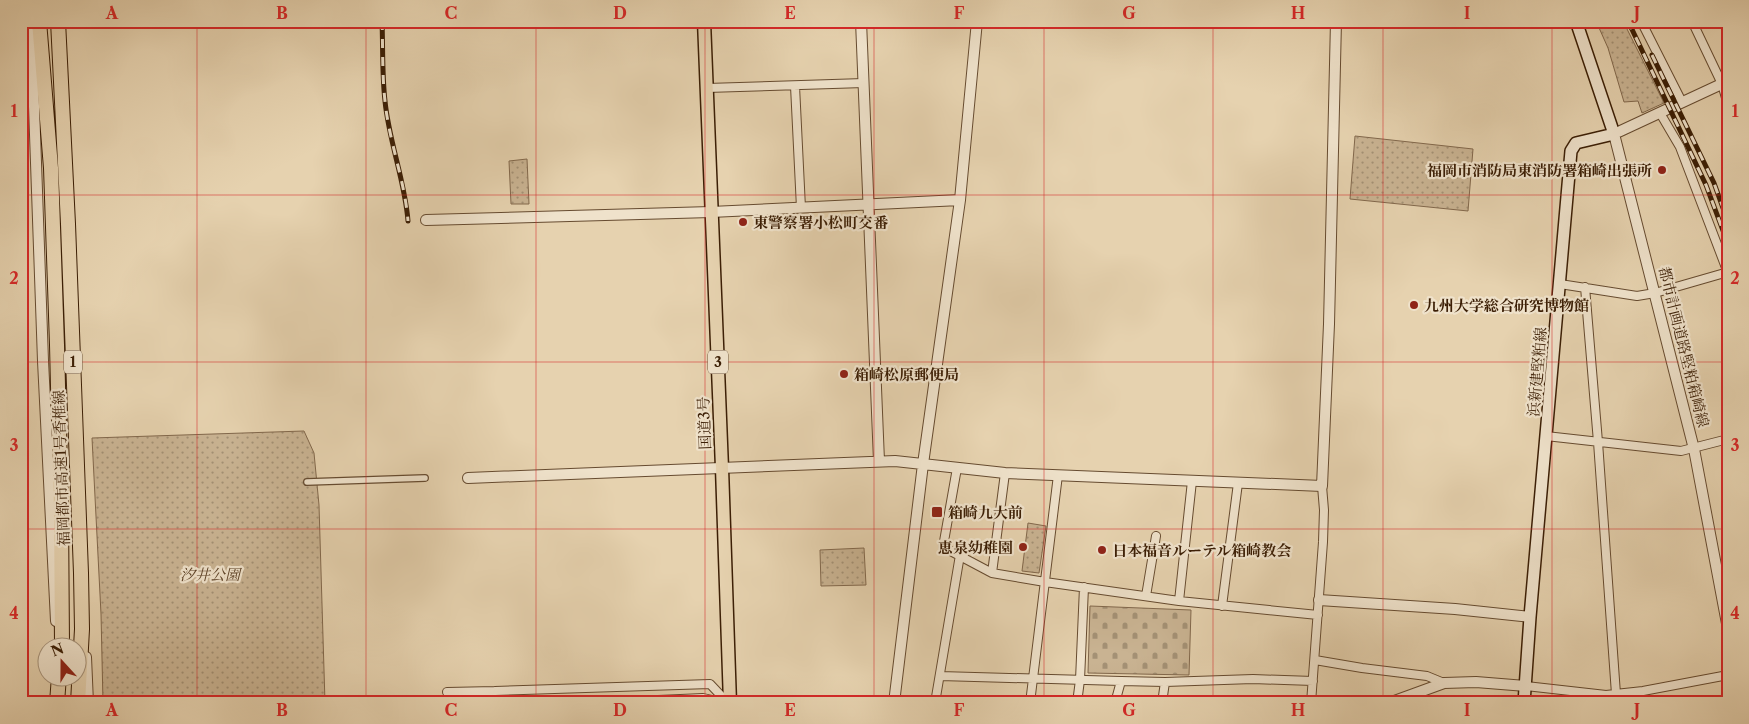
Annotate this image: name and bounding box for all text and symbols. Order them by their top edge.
text: A [105,3,119,23]
text: B [276,3,288,23]
text: C [445,3,457,23]
text: D [613,3,627,23]
text: E [784,3,796,23]
text: F [954,3,965,23]
text: G [1122,3,1136,23]
text: H [1291,3,1305,23]
text: I [1464,3,1471,23]
text: J [1631,3,1640,23]
text: 1 [10,101,18,121]
text: 1 [1731,101,1739,121]
place label: 福岡市消防局東消防署箱崎出張所 [1427,161,1652,180]
marker: 福岡市消防局東消防署箱崎出張所 [1656,164,1668,176]
place label: 東警察署小松町交番 [753,213,889,232]
marker: 東警察署小松町交番 [737,216,749,228]
street label: 都市計画道路堅粕箱崎線 [1655,265,1713,429]
text: 2 [9,268,19,288]
text: 2 [1730,268,1740,288]
place label: 九州大学総合研究博物館 [1424,296,1589,315]
marker: 九州大学総合研究博物館 [1408,299,1420,311]
street label: 浜新建堅粕線 [1524,326,1550,418]
road number: 1 [64,351,82,374]
road number: 3 [708,351,728,374]
place label: 箱崎松原郵便局 [854,365,959,384]
marker: 箱崎松原郵便局 [838,368,850,380]
street label: 福岡都市高速1号香椎線 [49,390,73,546]
street label: 国道3号 [694,396,714,450]
text: 3 [9,435,19,455]
text: 3 [1730,435,1740,455]
place label: 箱崎九大前 [948,503,1023,522]
marker: 箱崎九大前 [930,505,944,519]
place label: 恵泉幼稚園 [938,538,1013,557]
marker: 恵泉幼稚園 [1017,541,1029,553]
place label: 日本福音ルーテル箱崎教会 [1112,541,1291,560]
marker: 日本福音ルーテル箱崎教会 [1096,544,1108,556]
park label: 汐井公園 [180,565,243,584]
text: 4 [9,603,19,623]
text: 4 [1730,603,1740,623]
north arrow [38,636,88,686]
text: N [48,639,66,660]
text: A [105,700,119,720]
text: B [276,700,288,720]
text: C [445,700,457,720]
text: D [613,700,627,720]
text: E [784,700,796,720]
text: F [954,700,965,720]
text: G [1122,700,1136,720]
text: H [1291,700,1305,720]
text: I [1464,700,1471,720]
text: J [1631,700,1640,720]

